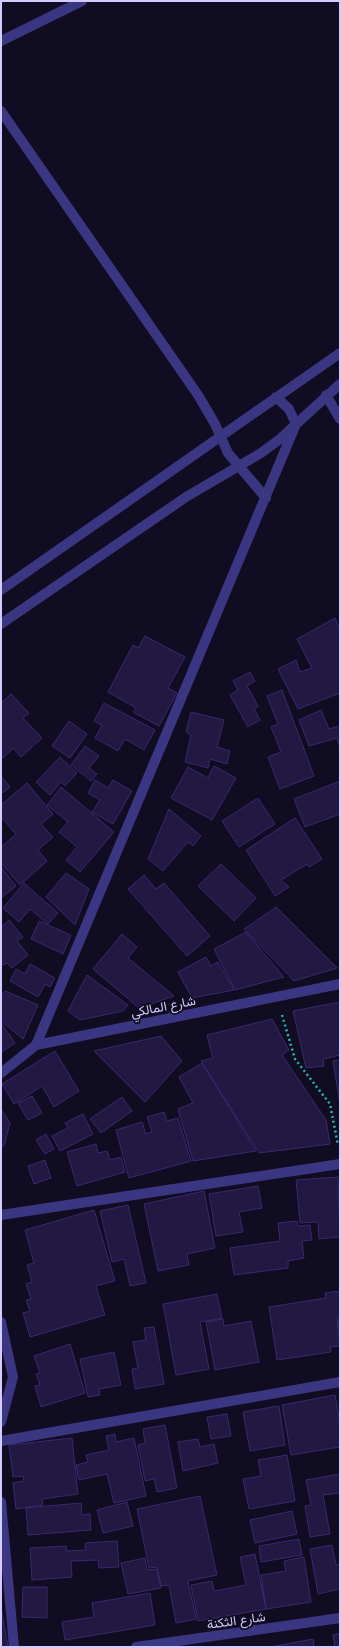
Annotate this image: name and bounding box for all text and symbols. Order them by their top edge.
street label: شارع المالكي [129,992,197,1023]
street label: شارع الثكنة [206,1608,267,1634]

